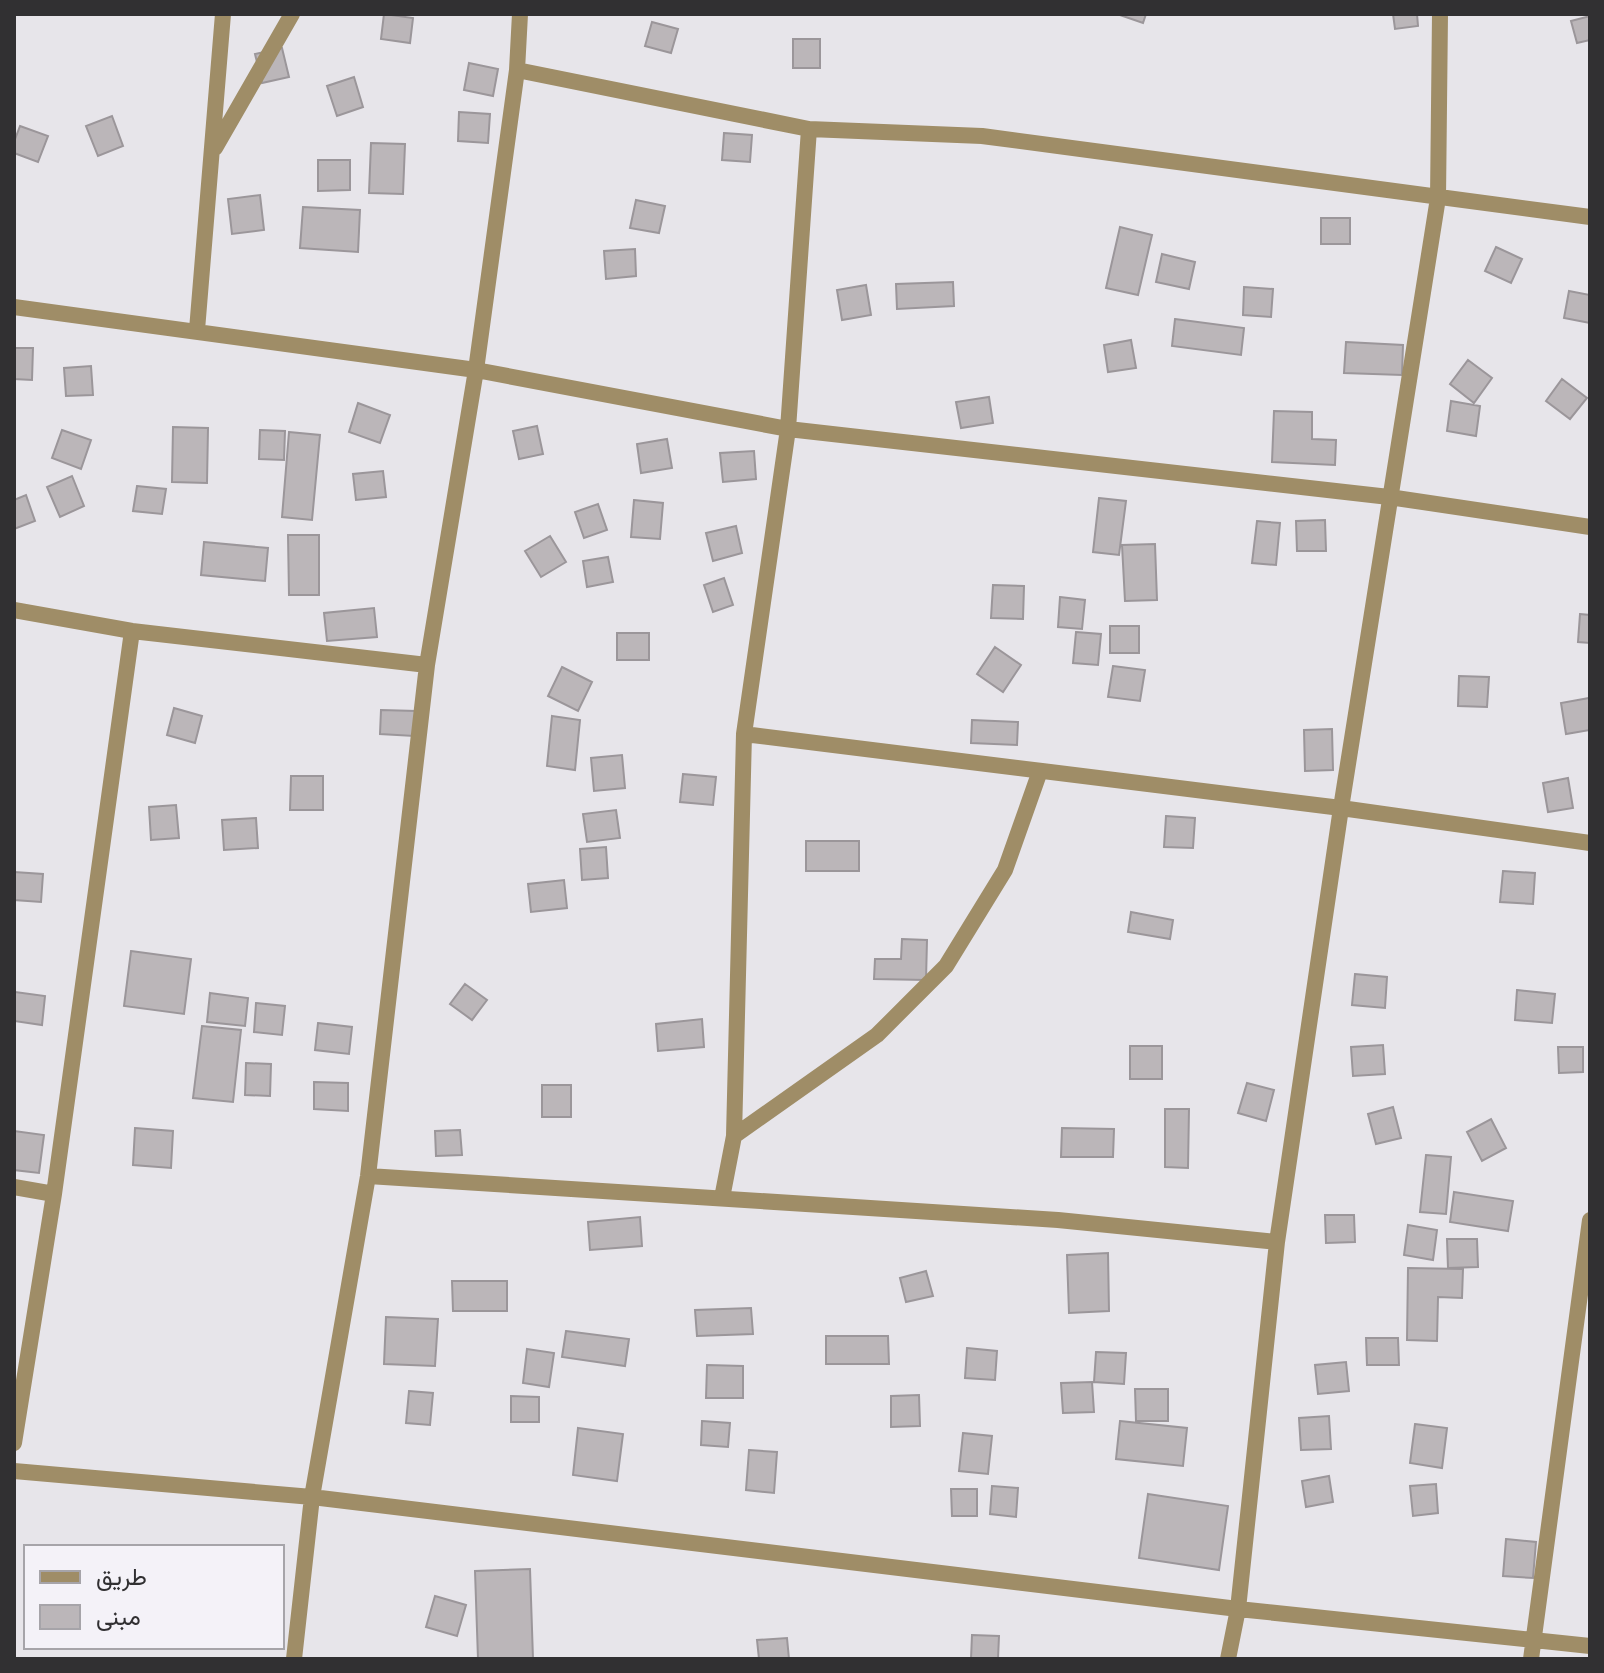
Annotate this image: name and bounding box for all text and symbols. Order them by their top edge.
legend [24,1545,284,1649]
text: طريق [96,1561,147,1592]
text: مبنى [96,1601,141,1631]

